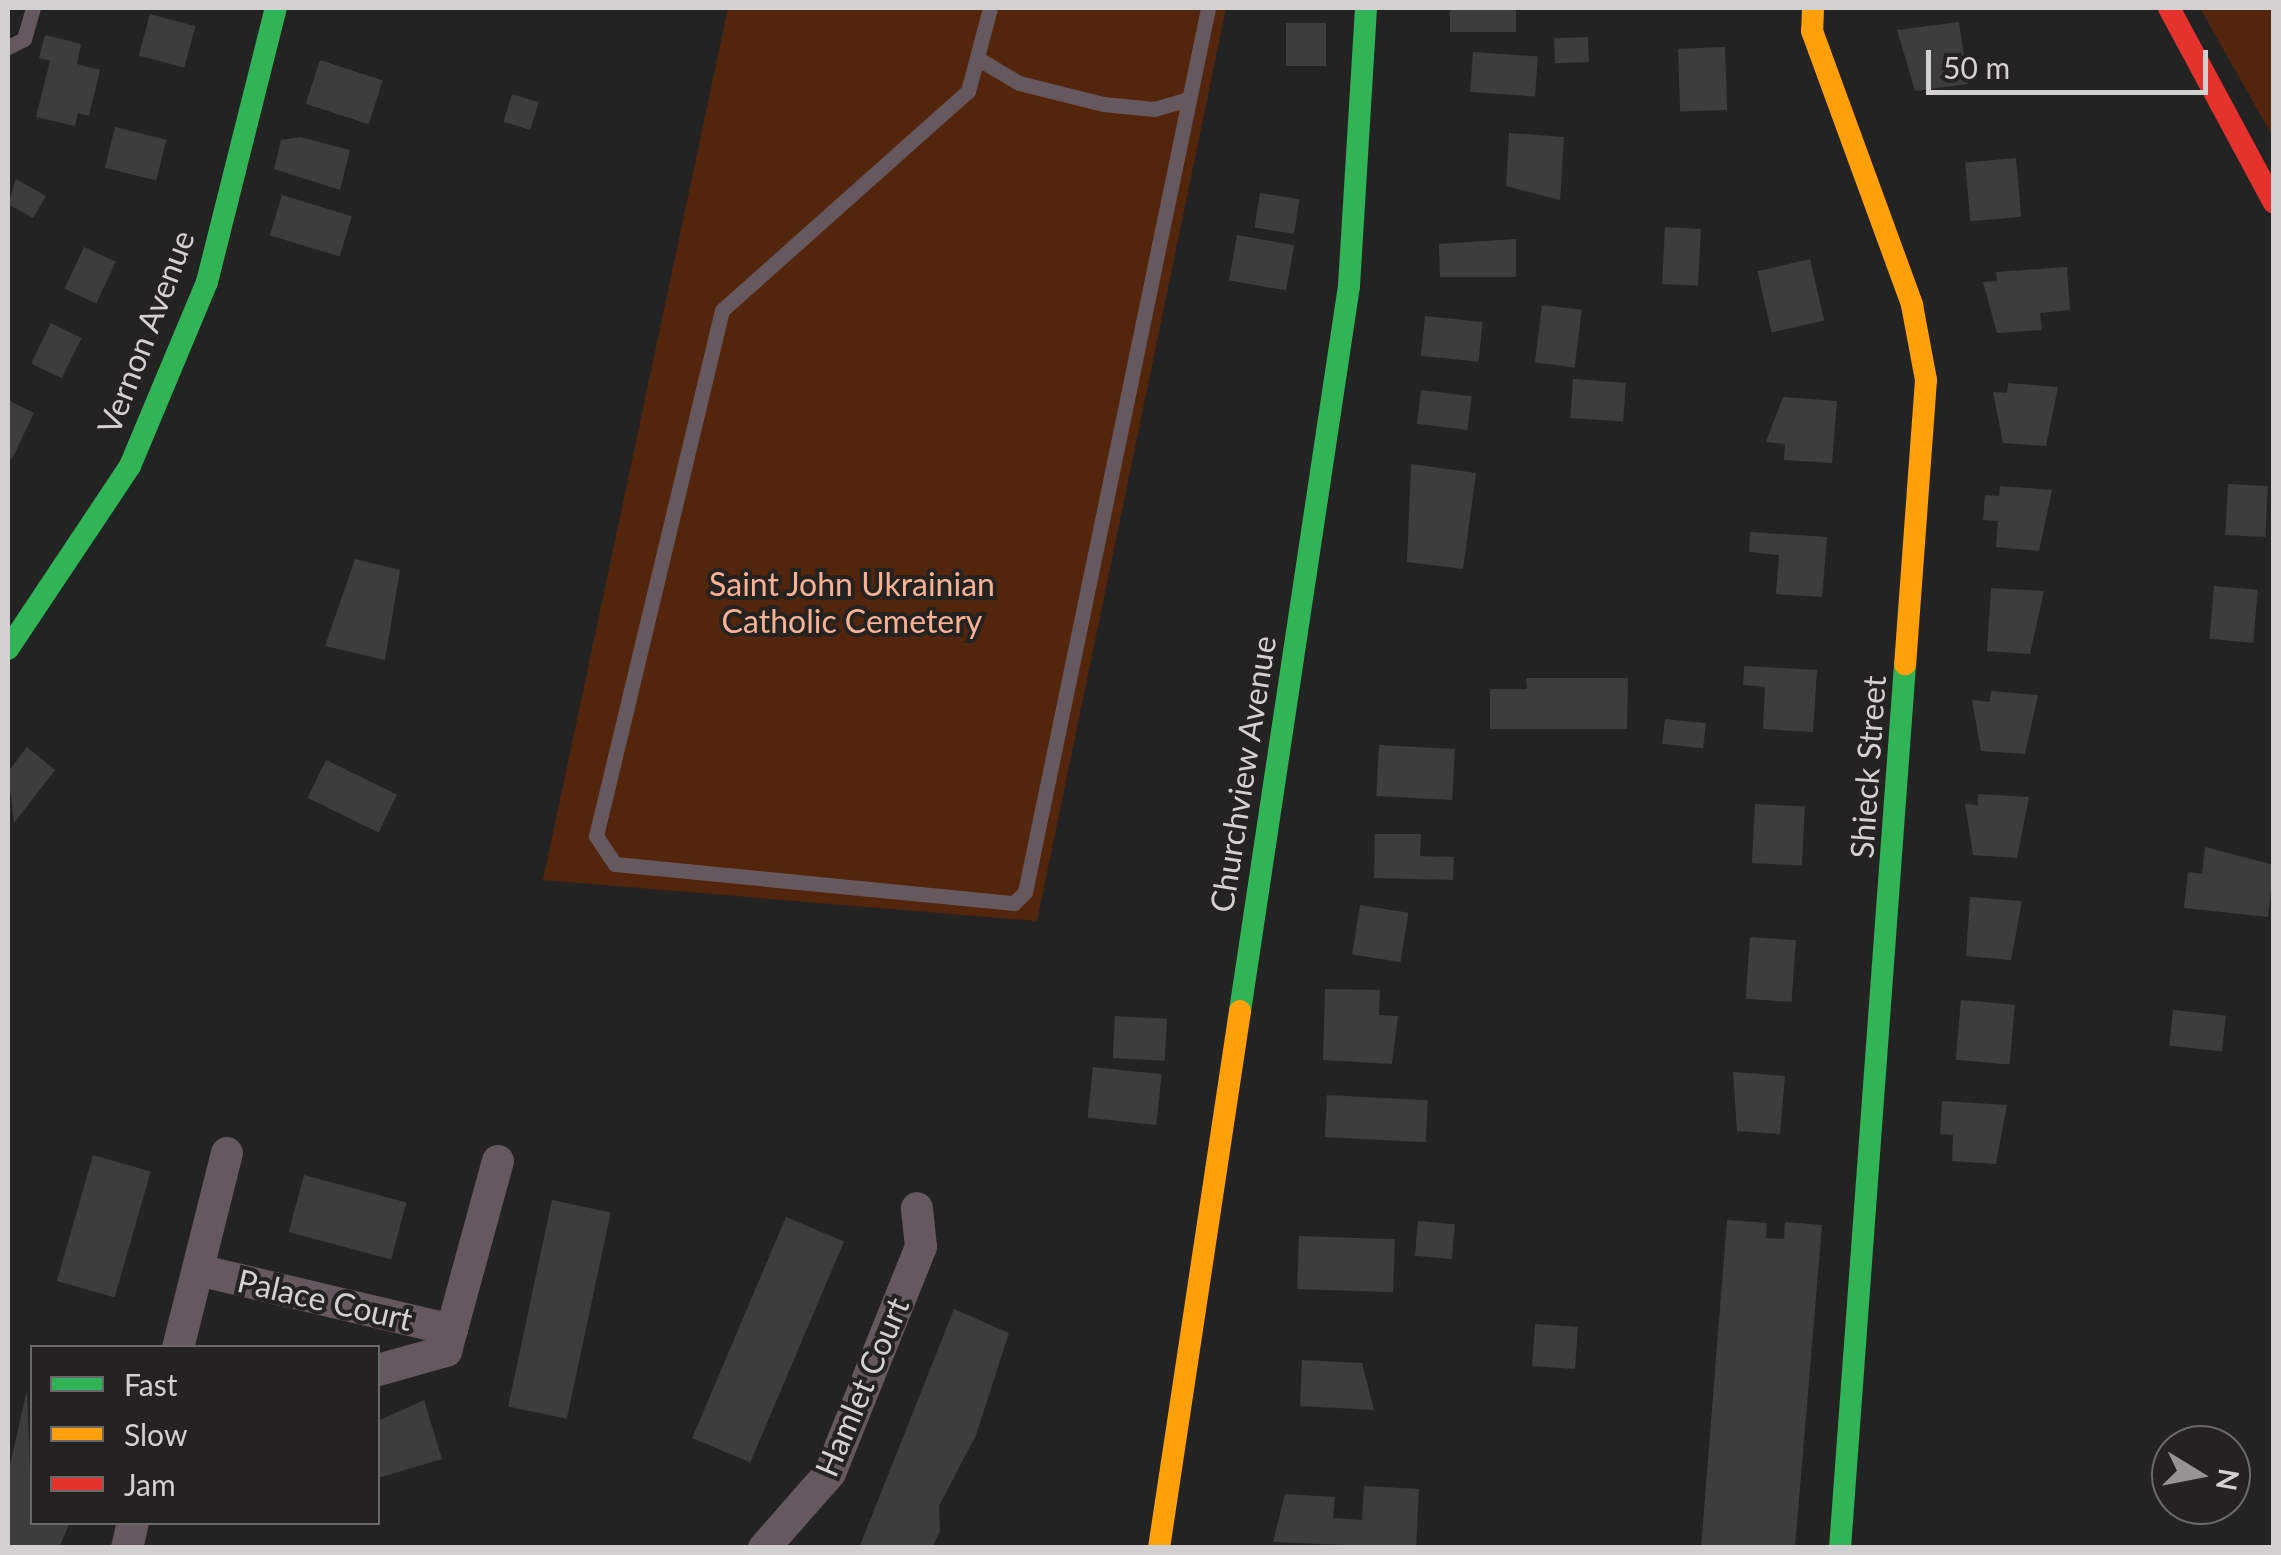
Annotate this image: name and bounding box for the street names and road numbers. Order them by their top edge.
street label: Vernon Avenue [89,224,203,440]
street label: Churchview Avenue [1202,632,1284,916]
street label: Shieck Street [1842,674,1894,860]
street label: Palace Court [234,1261,416,1339]
street label: Hamlet Court [807,1292,917,1482]

